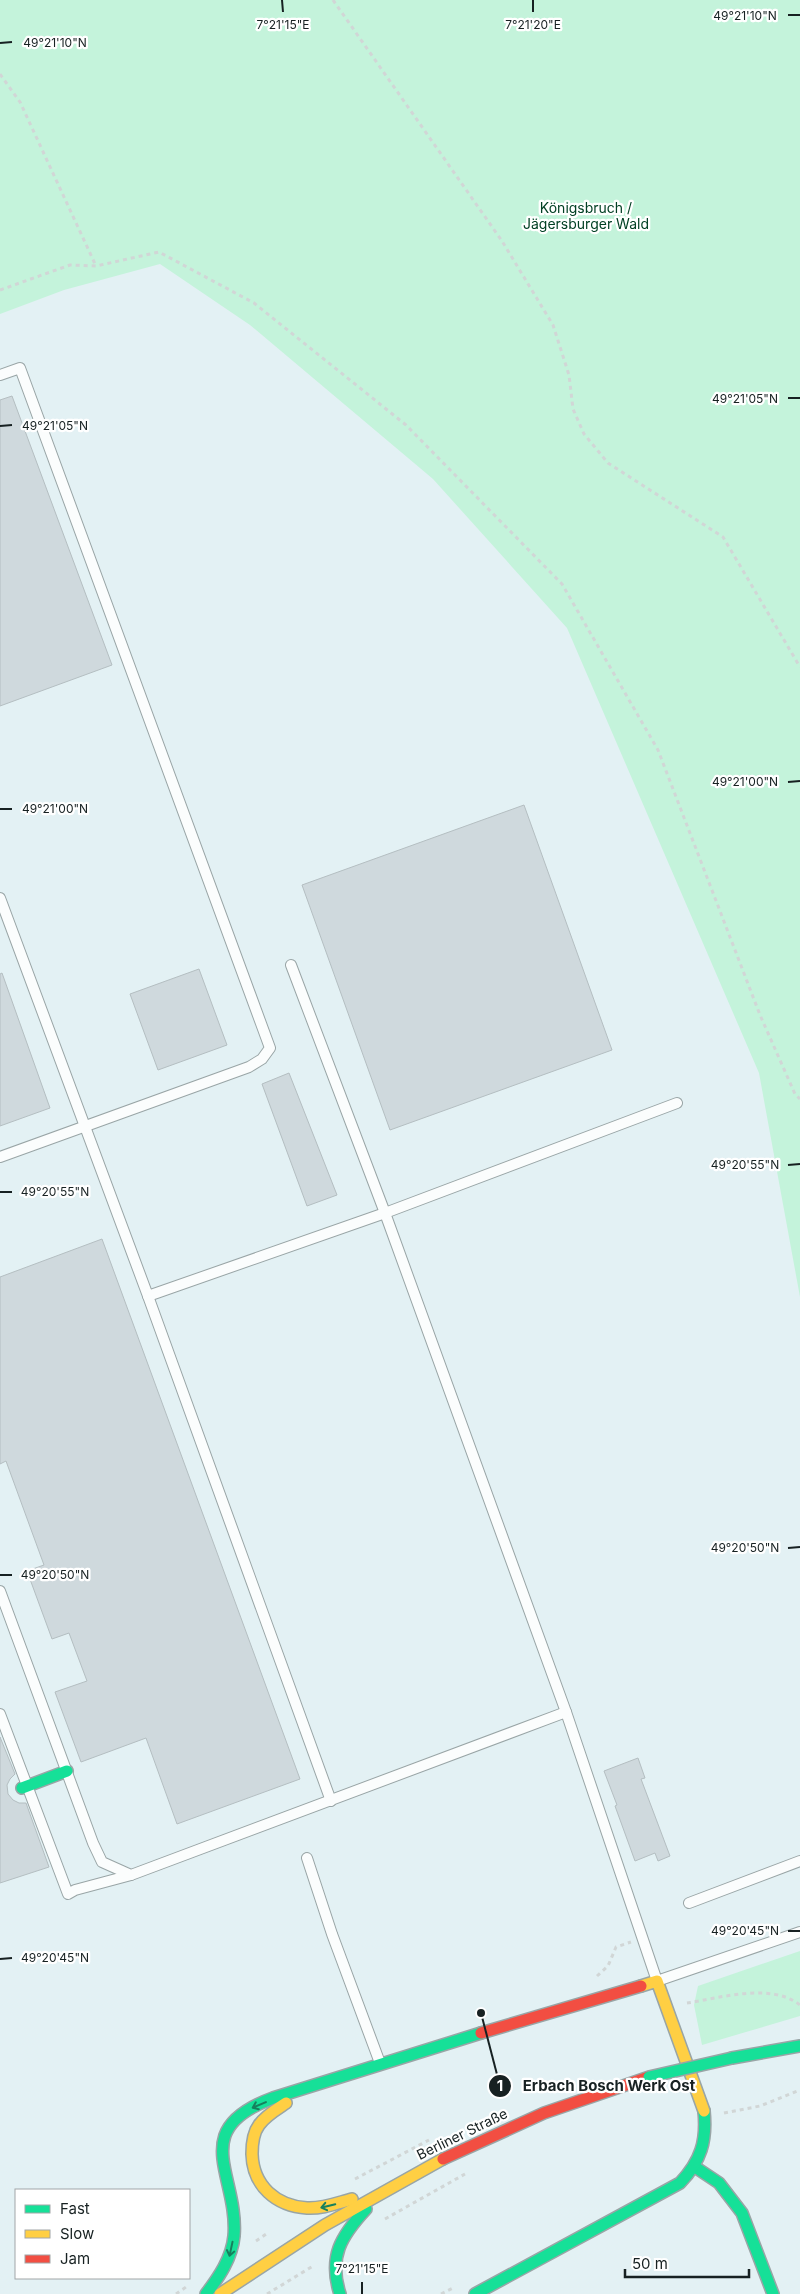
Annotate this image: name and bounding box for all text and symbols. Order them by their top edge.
text: 49°21'10"N [713,8,777,23]
text: 7°21'15"E [256,17,310,32]
text: 7°21'20"E [505,17,561,32]
text: 49°21'10"N [23,35,87,50]
park label: Königsbruch / Jägersburger Wald [523,199,649,232]
text: 49°21'05"N [712,391,778,406]
text: 49°21'05"N [22,418,88,433]
text: 49°21'00"N [712,774,778,789]
text: 49°21'00"N [22,801,88,816]
text: 49°20'55"N [711,1157,779,1172]
text: 49°20'55"N [21,1184,89,1199]
text: 49°20'50"N [711,1540,779,1555]
text: 49°20'50"N [21,1567,89,1582]
text: 49°20'45"N [711,1923,779,1938]
text: 49°20'45"N [21,1950,89,1965]
callout: Erbach Bosch Werk Ost [488,2071,705,2101]
text: 1 [497,2076,503,2095]
text: Erbach Bosch Werk Ost [523,2076,696,2095]
one-way arrow [252,2100,267,2110]
street label: Berliner Straße [414,2104,510,2163]
legend [15,2189,190,2279]
text: Fast [60,2199,90,2218]
one-way arrow [321,2201,337,2211]
text: Slow [60,2224,94,2243]
one-way arrow [226,2241,235,2257]
scale bar [625,2246,749,2278]
text: Jam [60,2249,90,2268]
text: 50 m [632,2254,668,2273]
text: 7°21'15"E [335,2261,389,2276]

